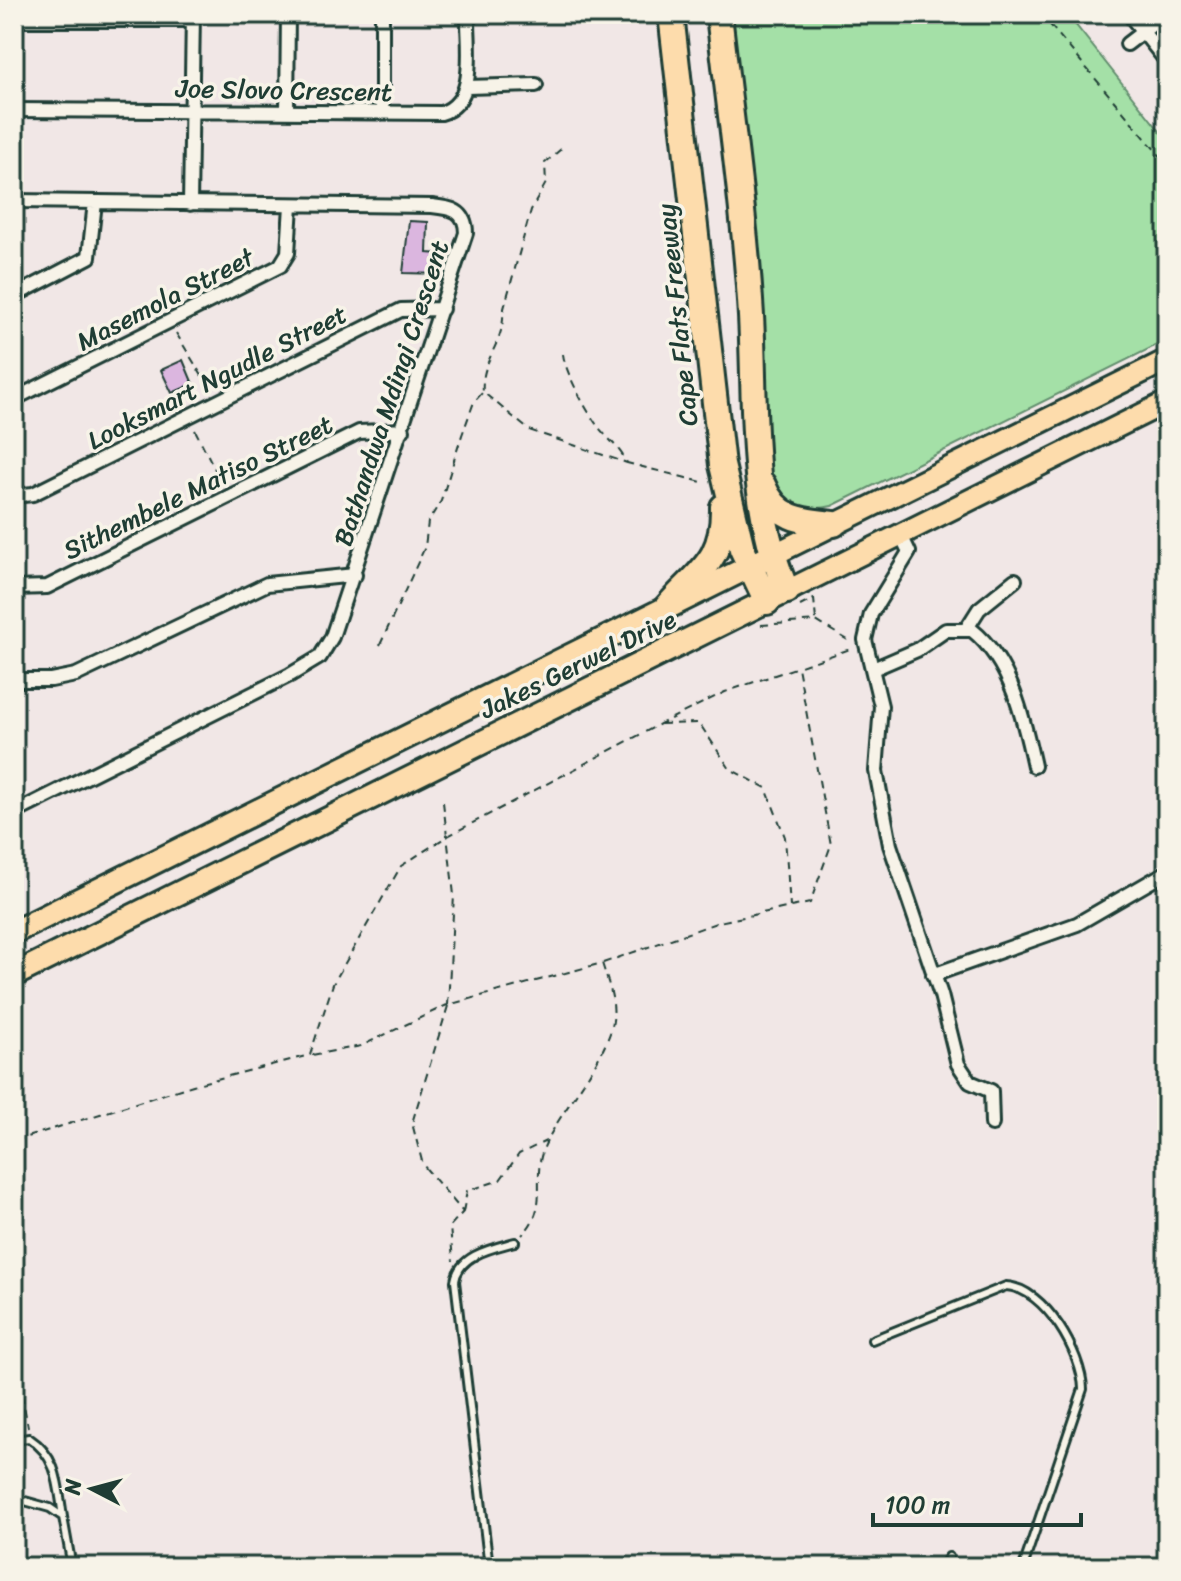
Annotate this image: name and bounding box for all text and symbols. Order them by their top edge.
street label: Joe Slovo Crescent [174,65,393,115]
street label: Cape Flats Freeway [642,201,712,428]
street label: Masemola Street [68,234,263,364]
street label: Bathandwa Mdingi Crescent [320,234,462,552]
street label: Looksmart Ngudle Street [79,291,355,463]
street label: Sithembele Matiso Street [55,402,341,572]
street label: Jakes Gerwel Drive [471,596,685,732]
north arrow [52,1449,132,1529]
text: N [52,1477,93,1498]
scale bar [873,1477,1081,1527]
text: 100 m [885,1484,950,1526]

